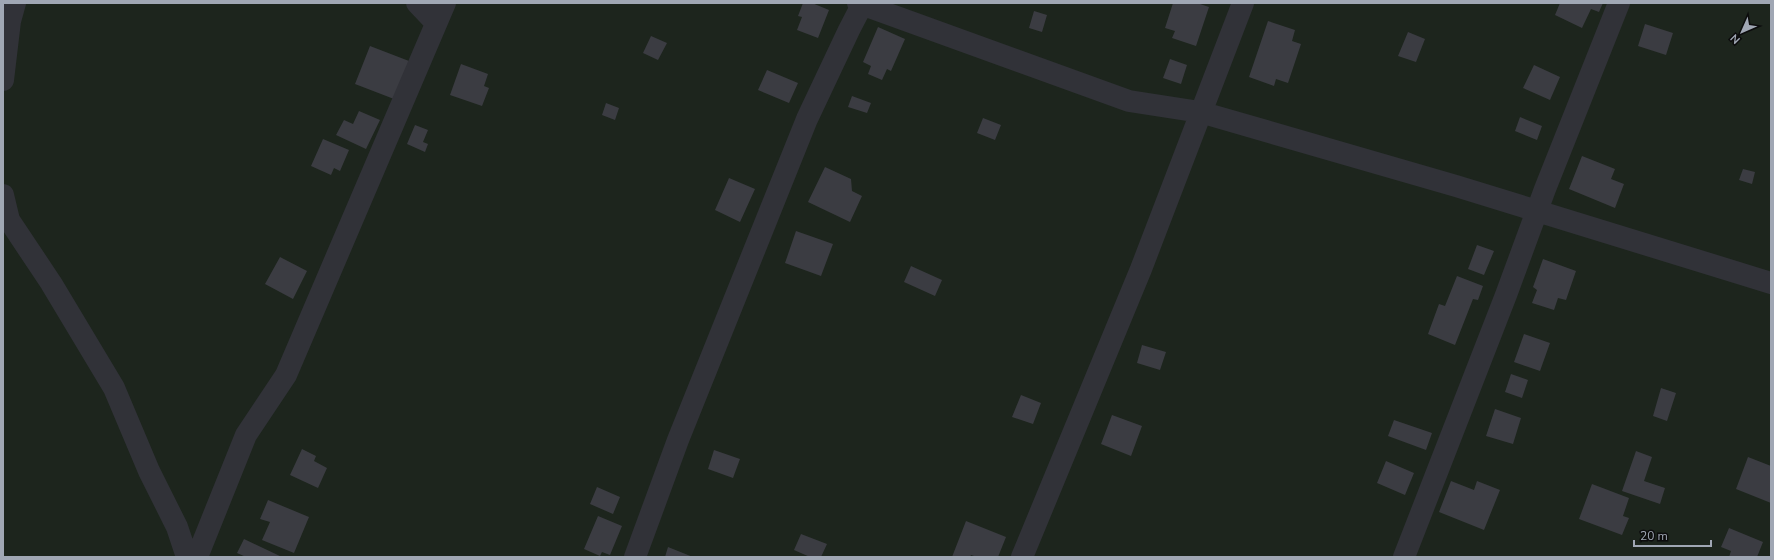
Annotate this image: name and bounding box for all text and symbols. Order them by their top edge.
north arrow [1722,12,1762,52]
text: N [1727,31,1743,47]
scale bar [1634,522,1711,548]
text: 20 m [1640,528,1668,544]

